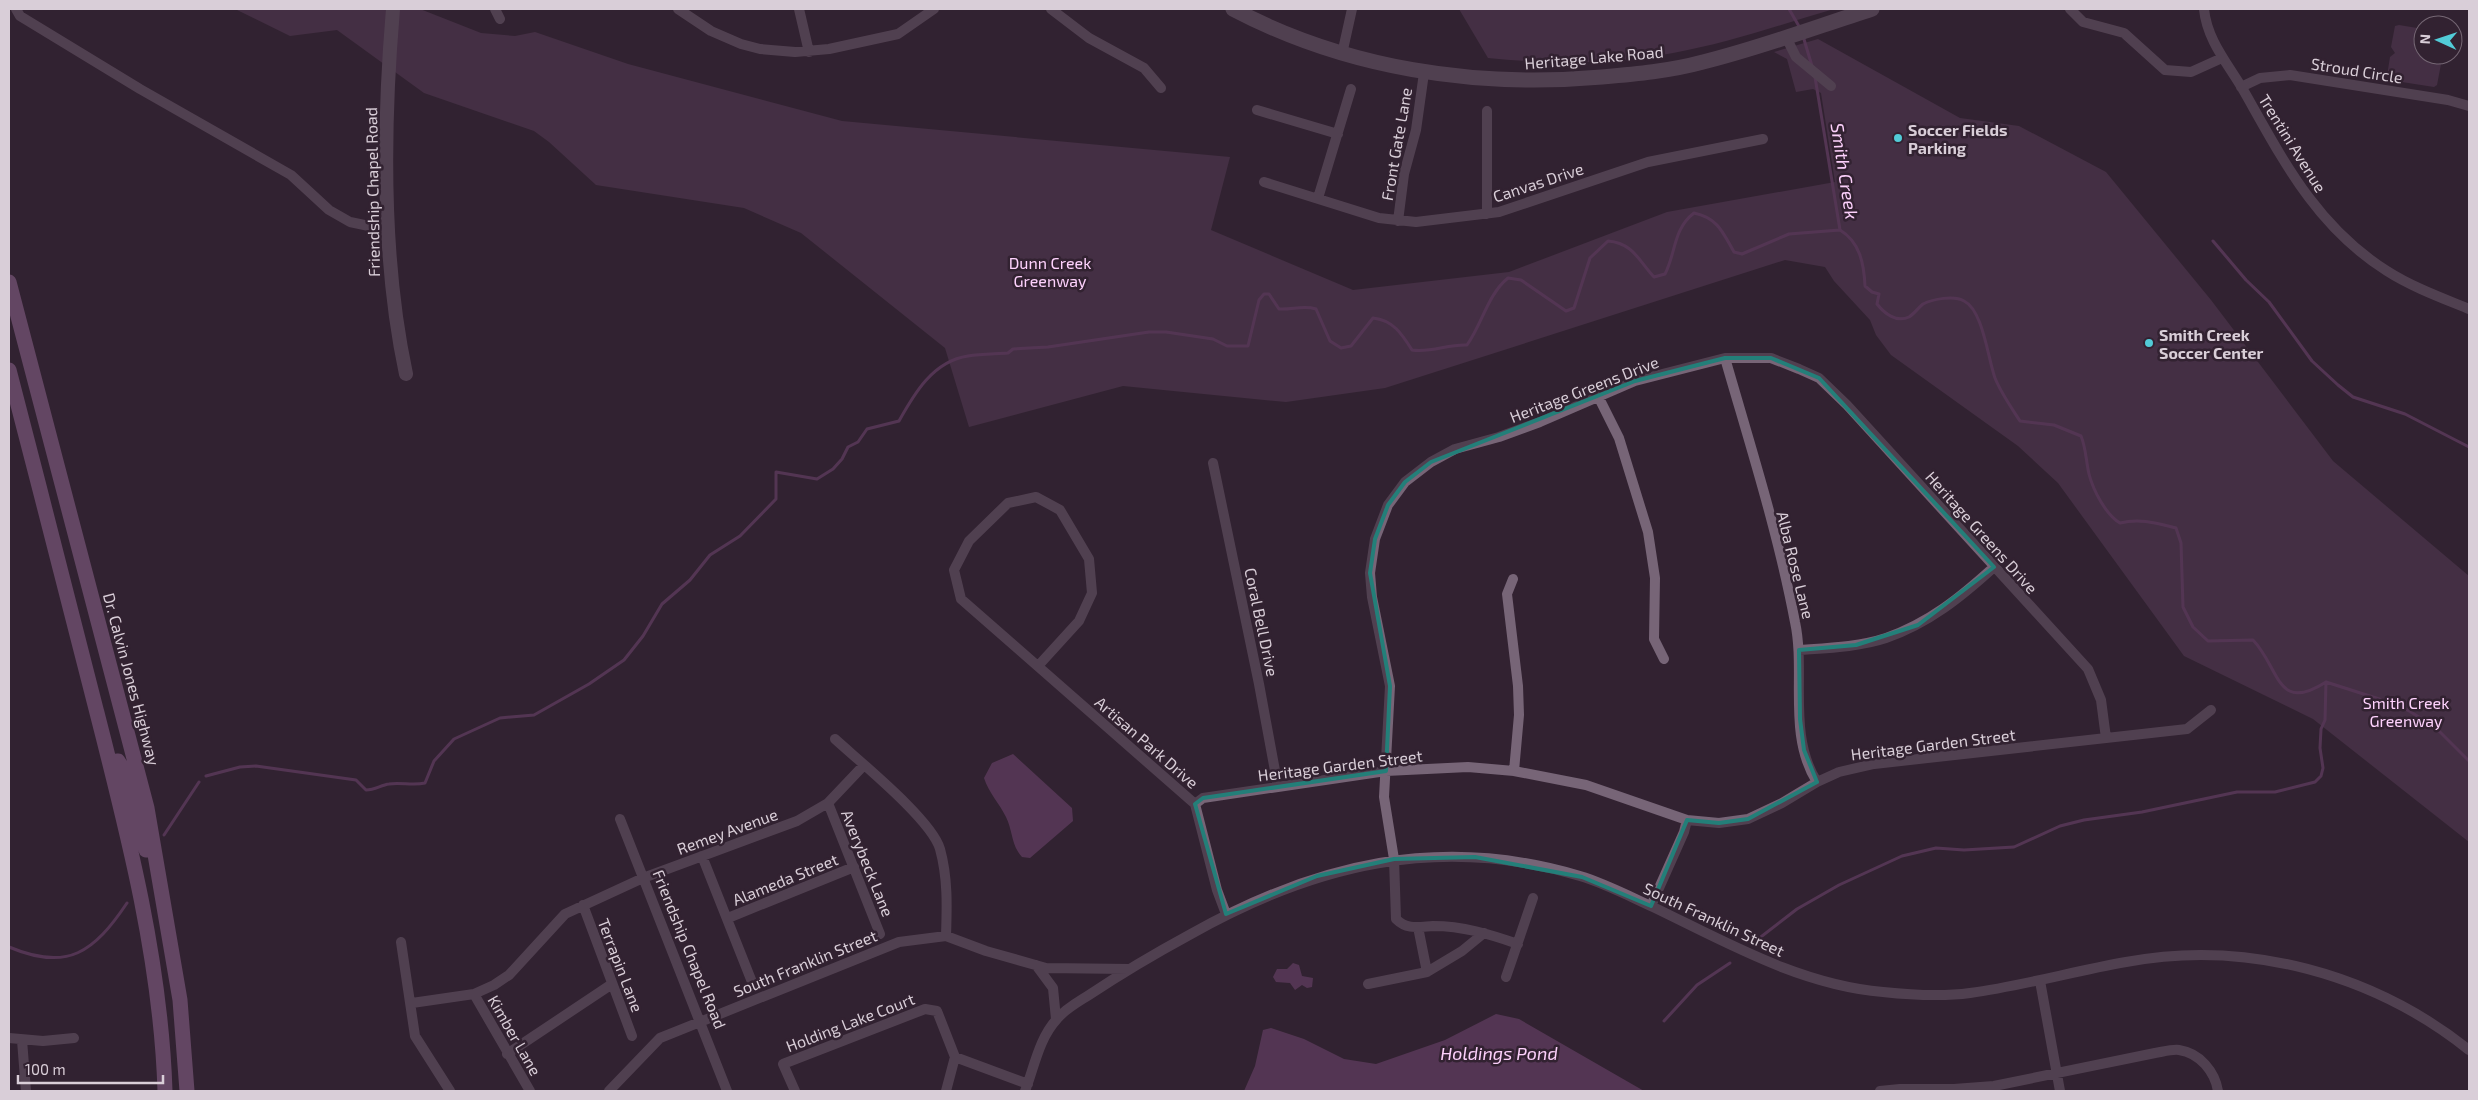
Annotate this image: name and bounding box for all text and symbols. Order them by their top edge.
north arrow [2413,15,2463,65]
text: N [2416,34,2433,45]
street label: Heritage Lake Road [1524,41,1664,73]
street label: Stroud Circle [2310,53,2404,87]
street label: Front Gate Lane [1377,86,1415,202]
street label: Trentini Avenue [2255,90,2331,196]
street label: Friendship Chapel Road [361,107,383,277]
place label: Soccer Fields Parking [1908,120,2008,157]
water label: Smith Creek [1827,121,1863,221]
marker: Soccer Fields Parking [1892,132,1904,144]
street label: Canvas Drive [1490,158,1586,206]
park label: Dunn Creek Greenway [1009,253,1091,290]
place label: Smith Creek Soccer Center [2159,325,2264,362]
marker: Smith Creek Soccer Center [2143,337,2155,349]
street label: Heritage Greens Drive [1507,352,1661,426]
street label: Heritage Greens Drive [1922,467,2042,597]
street label: Alba Rose Lane [1773,509,1819,621]
street label: Coral Bell Drive [1241,566,1283,678]
street label: Dr. Calvin Jones Highway [100,591,164,768]
street label: Artisan Park Drive [1092,692,1202,792]
park label: Smith Creek Greenway [2363,693,2449,730]
street label: Heritage Garden Street [1850,724,2016,764]
street label: Heritage Garden Street [1257,745,1423,785]
street label: Remey Avenue [674,804,780,858]
street label: Averybeck Lane [838,807,898,919]
street label: Alameda Street [729,849,841,909]
street label: Friendship Chapel Road [649,867,731,1031]
street label: South Franklin Street [1641,878,1787,960]
street label: Terrapin Lane [594,916,648,1014]
street label: South Franklin Street [730,925,880,1001]
street label: Holding Lake Court [783,989,917,1055]
street label: Kimber Lane [484,991,546,1079]
water label: Holdings Pond [1440,1042,1558,1064]
scale bar [18,1052,162,1084]
text: 100 m [25,1060,66,1078]

